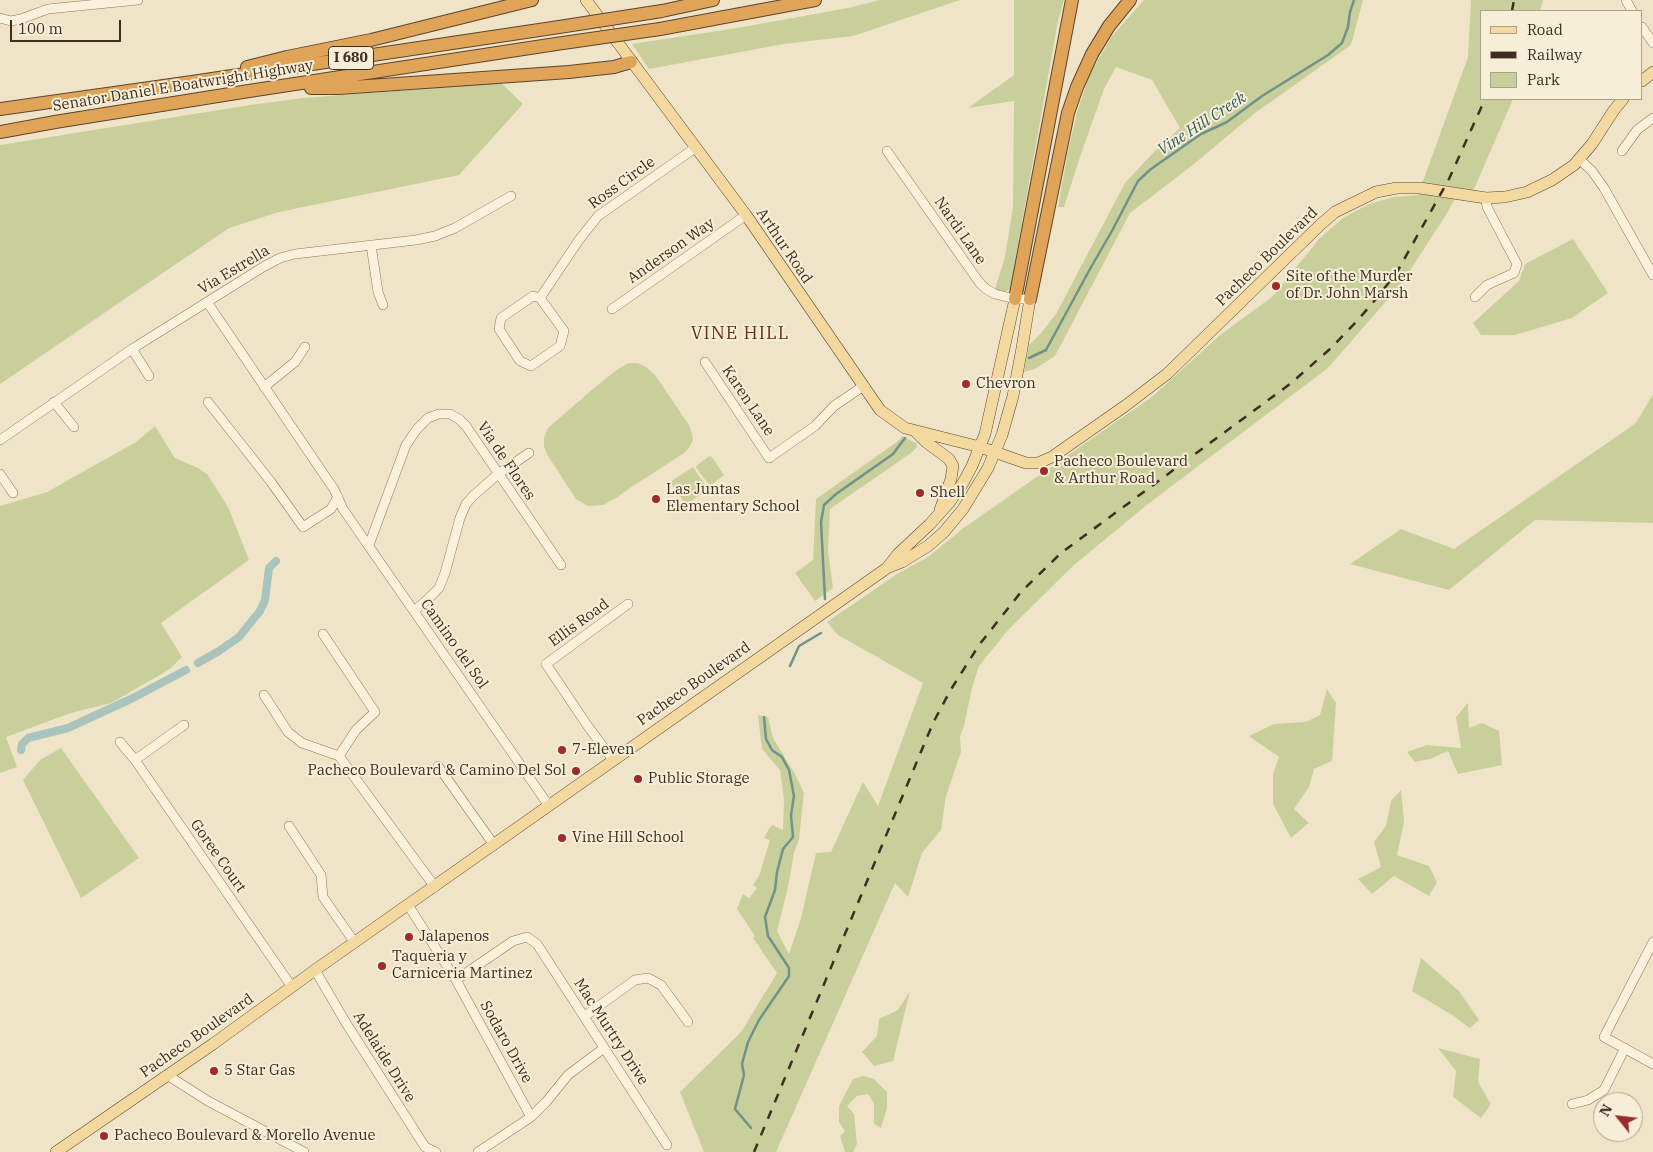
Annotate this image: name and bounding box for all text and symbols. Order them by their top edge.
scale bar [12,10,124,42]
legend [1480,10,1643,100]
text: 100 m [18,19,63,38]
text: Road [1527,20,1563,39]
text: Railway [1527,45,1582,64]
road number: I 680 [328,46,374,70]
street label: Senator Daniel E Boatwright Highway [52,57,314,115]
text: Park [1527,70,1560,89]
water label: Vine Hill Creek [1154,88,1250,160]
street label: Ross Circle [585,153,659,213]
street label: Nardi Lane [930,194,990,268]
street label: Pacheco Boulevard [1213,204,1321,310]
street label: Arthur Road [752,205,816,287]
street label: Anderson Way [624,214,718,288]
street label: Via Estrella [195,242,273,298]
place label: Site of the Murder of Dr. John Marsh [1286,268,1412,303]
marker: Site of the Murder of Dr. John Marsh [1270,280,1282,292]
district label: VINE HILL [690,323,790,345]
street label: Karen Lane [718,362,778,440]
place label: Chevron [976,375,1036,393]
marker: Chevron [960,378,972,390]
street label: Via de Flores [473,418,539,504]
place label: Pacheco Boulevard & Arthur Road [1054,453,1188,488]
marker: Pacheco Boulevard & Arthur Road [1038,465,1050,477]
place label: Las Juntas Elementary School [666,481,800,516]
place label: Shell [930,484,965,502]
marker: Shell [914,487,926,499]
marker: Las Juntas Elementary School [650,493,662,505]
street label: Ellis Road [545,595,613,651]
street label: Camino del Sol [416,596,492,692]
street label: Pacheco Boulevard [634,638,754,730]
place label: 7-Eleven [572,741,635,759]
marker: 7-Eleven [556,744,568,756]
place label: Pacheco Boulevard & Camino Del Sol [308,762,566,780]
marker: Pacheco Boulevard & Camino Del Sol [570,765,582,777]
place label: Public Storage [648,770,750,788]
marker: Public Storage [632,773,644,785]
street label: Goree Court [186,816,250,896]
place label: Vine Hill School [572,829,684,847]
marker: Vine Hill School [556,832,568,844]
place label: Jalapenos [419,928,489,946]
marker: Jalapenos [403,931,415,943]
place label: Taqueria y Carniceria Martinez [392,948,533,983]
marker: Taqueria y Carniceria Martinez [376,960,388,972]
street label: Mac Murtry Drive [570,975,652,1089]
street label: Pacheco Boulevard [137,990,257,1082]
street label: Sodaro Drive [476,998,536,1086]
street label: Adelaide Drive [349,1008,419,1106]
place label: 5 Star Gas [224,1062,295,1080]
marker: 5 Star Gas [208,1065,220,1077]
north arrow [1593,1092,1643,1142]
text: N [1595,1101,1616,1119]
place label: Pacheco Boulevard & Morello Avenue [114,1127,376,1145]
marker: Pacheco Boulevard & Morello Avenue [98,1130,110,1142]

